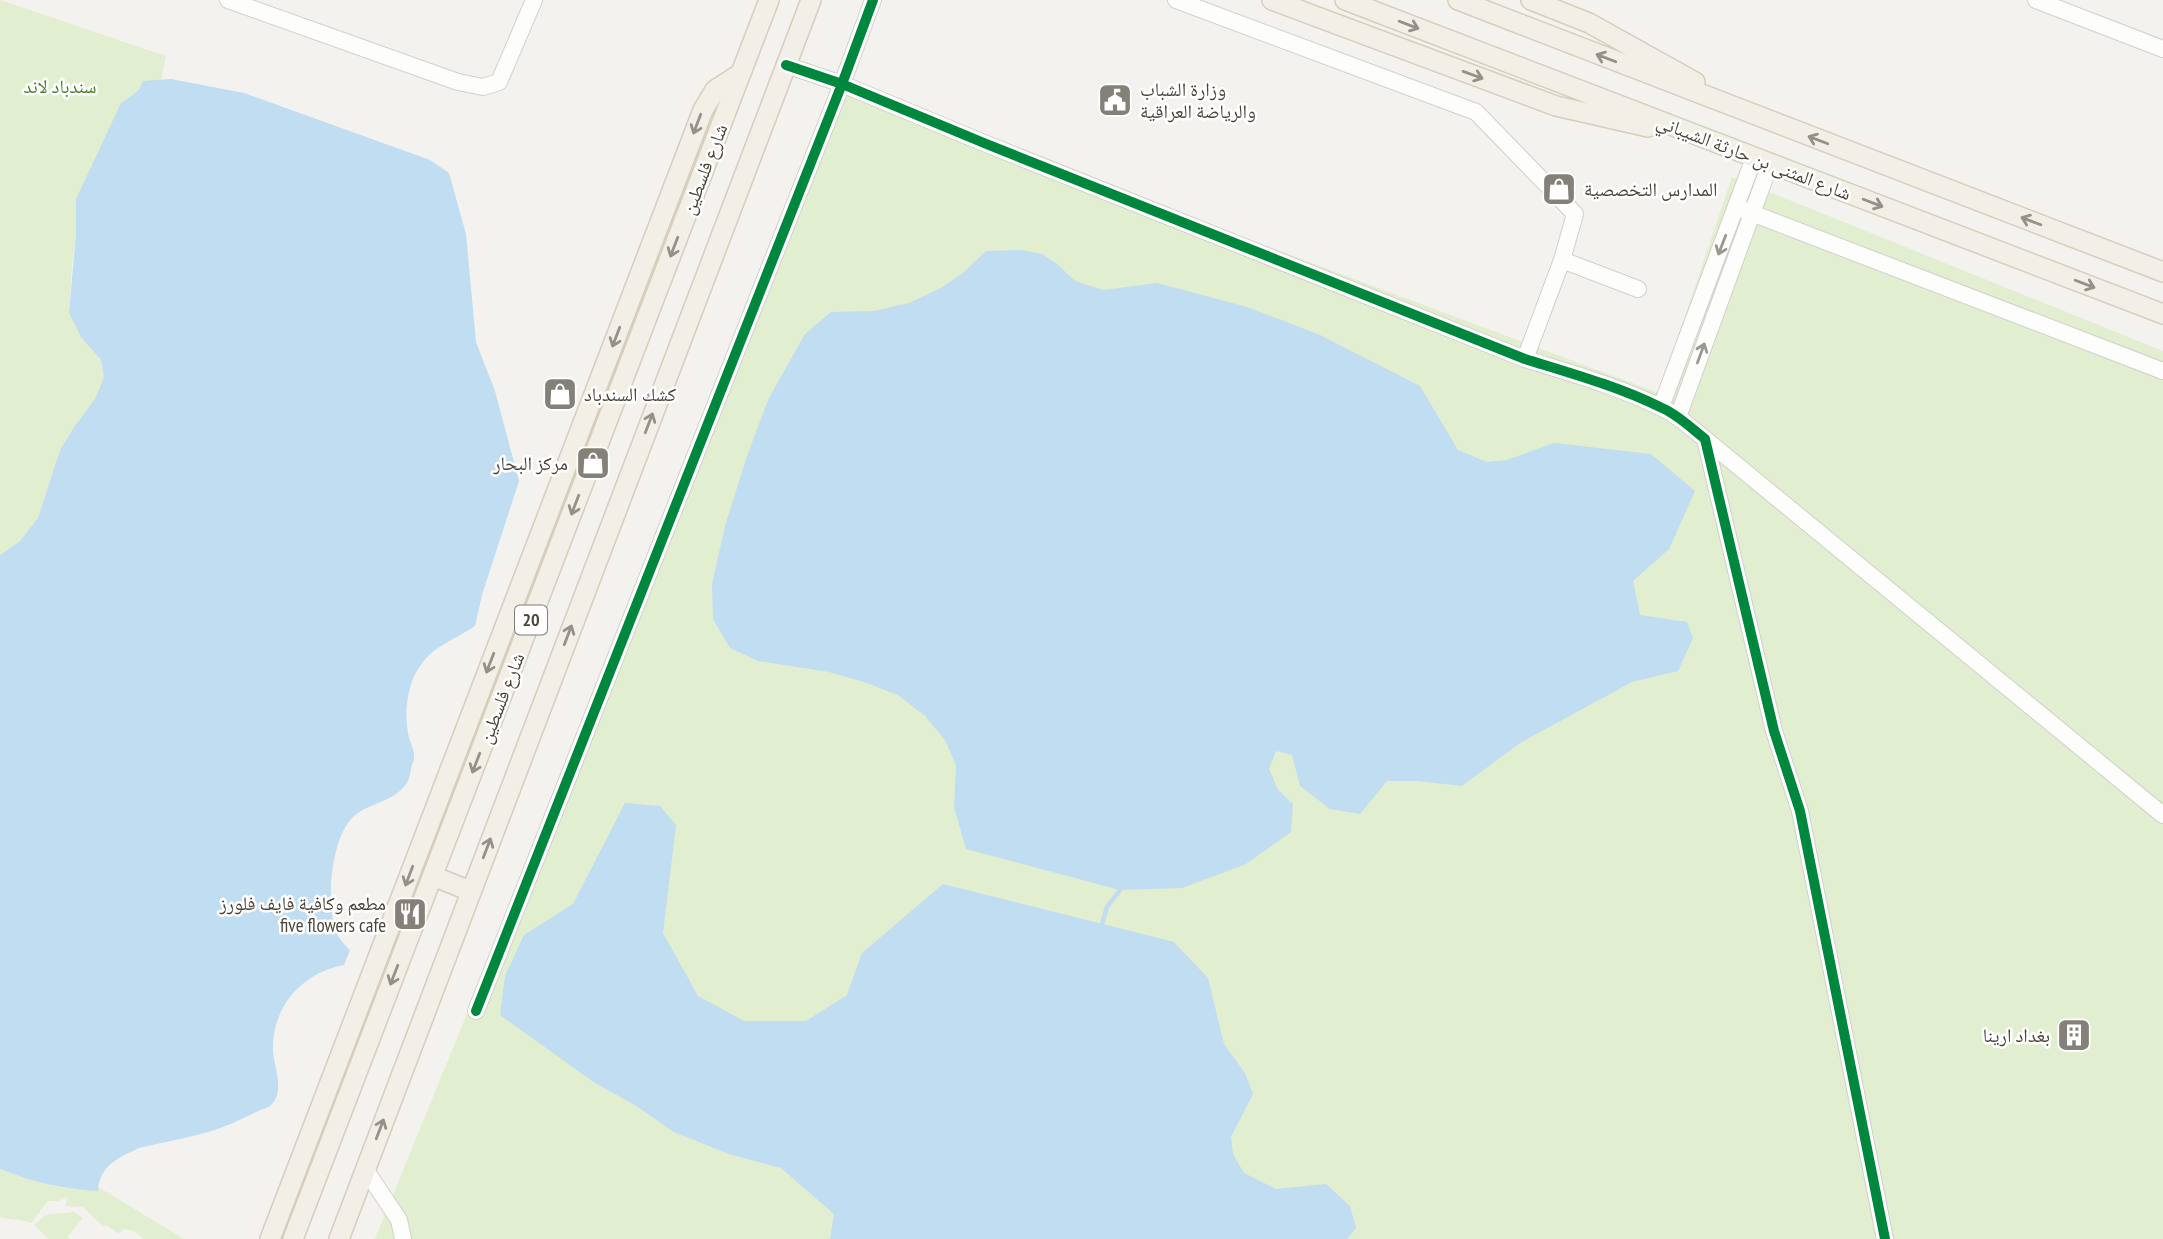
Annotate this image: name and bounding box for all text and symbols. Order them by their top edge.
one-way arrow [1398,19,1420,32]
one-way arrow [1596,50,1618,63]
one-way arrow [1462,70,1484,82]
park label: سندباد لاند [23,74,97,98]
place label: وزارة الشباب والرياضة العراقية [1140,77,1256,123]
public building icon: وزارة الشباب والرياضة العراقية [1096,81,1134,119]
street label: شارع المثنى بن حارثة الشيباني [1652,109,1855,209]
one-way arrow [690,113,703,135]
street label: شارع فلسطين [676,120,732,218]
one-way arrow [1808,132,1830,145]
shop icon: المدارس التخصصية [1540,170,1578,208]
place label: المدارس التخصصية [1584,177,1718,201]
one-way arrow [1862,198,1883,211]
one-way arrow [2020,214,2042,227]
one-way arrow [1715,233,1727,255]
one-way arrow [667,235,679,257]
one-way arrow [2074,279,2096,292]
one-way arrow [608,325,621,347]
one-way arrow [1696,343,1708,365]
shop icon: كشك السندباد [541,375,579,413]
place label: كشك السندباد [584,382,676,406]
one-way arrow [644,413,657,434]
shop icon: مركز البحار [574,444,612,482]
place label: مركز البحار [492,451,568,475]
one-way arrow [568,493,580,515]
road number: 20 [515,606,547,634]
one-way arrow [563,625,576,647]
street label: شارع فلسطين [473,649,529,747]
one-way arrow [483,652,496,674]
one-way arrow [468,752,481,773]
one-way arrow [482,838,494,859]
one-way arrow [402,864,414,886]
place label: مطعم وكافية فايف فلورز five flowers cafe [218,891,386,937]
restaurant icon: مطعم وكافية فايف فلورز five flowers cafe [391,895,429,933]
one-way arrow [387,964,400,986]
building icon: بغداد ارينا [2055,1016,2093,1054]
place label: بغداد ارينا [1983,1023,2050,1047]
one-way arrow [374,1119,387,1141]

